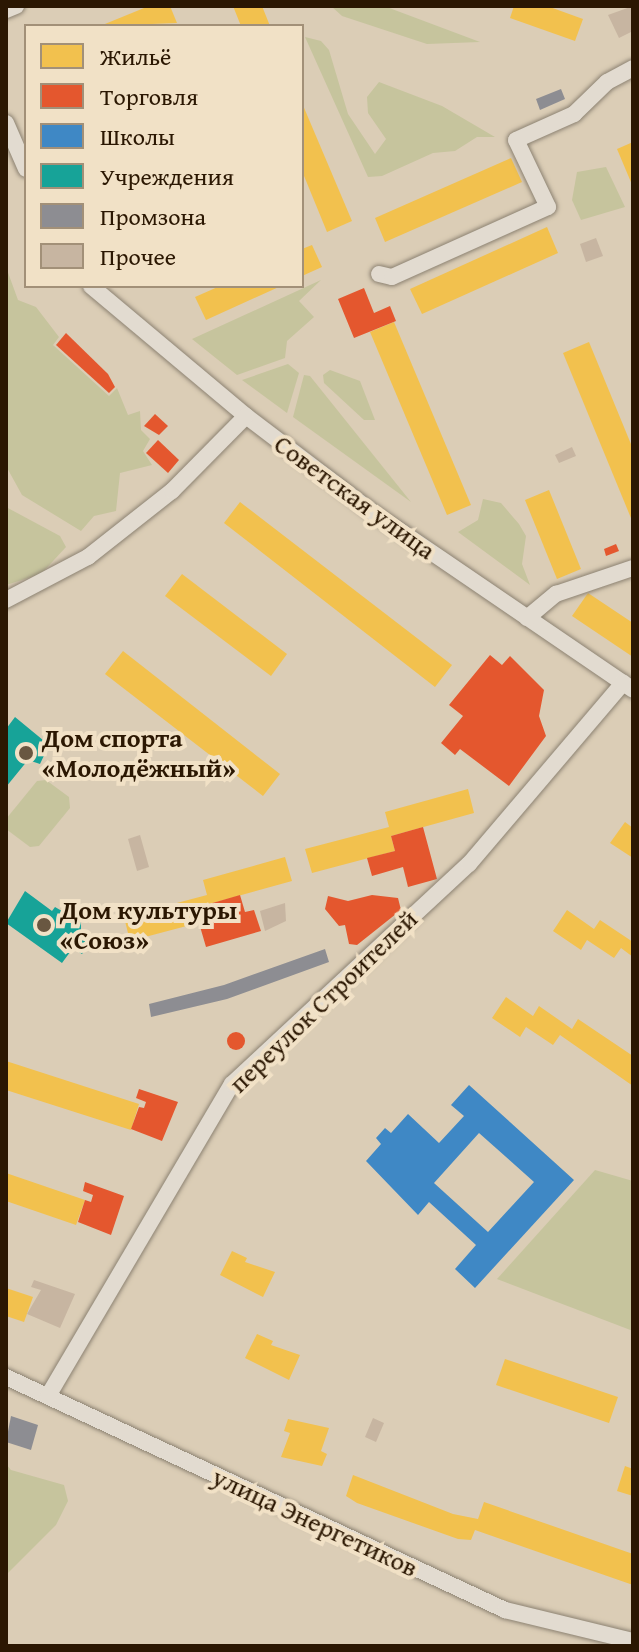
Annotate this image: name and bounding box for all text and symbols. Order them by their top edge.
legend [24,24,304,288]
text: Жильё [100,39,171,74]
text: Торговля [100,79,198,114]
text: Школы [100,119,175,154]
text: Учреждения [100,159,234,194]
text: Промзона [100,199,206,234]
text: Прочее [100,239,176,274]
street label: Советская улица [268,428,442,566]
place label: Дом спорта «Молодёжный» [42,722,236,784]
marker: Дом спорта «Молодёжный» [17,744,35,762]
place label: Дом культуры «Союз» [60,894,237,956]
street label: переулок Строителей [222,903,424,1099]
marker: Дом культуры «Союз» [35,916,53,934]
street label: улица Энергетиков [207,1461,423,1583]

